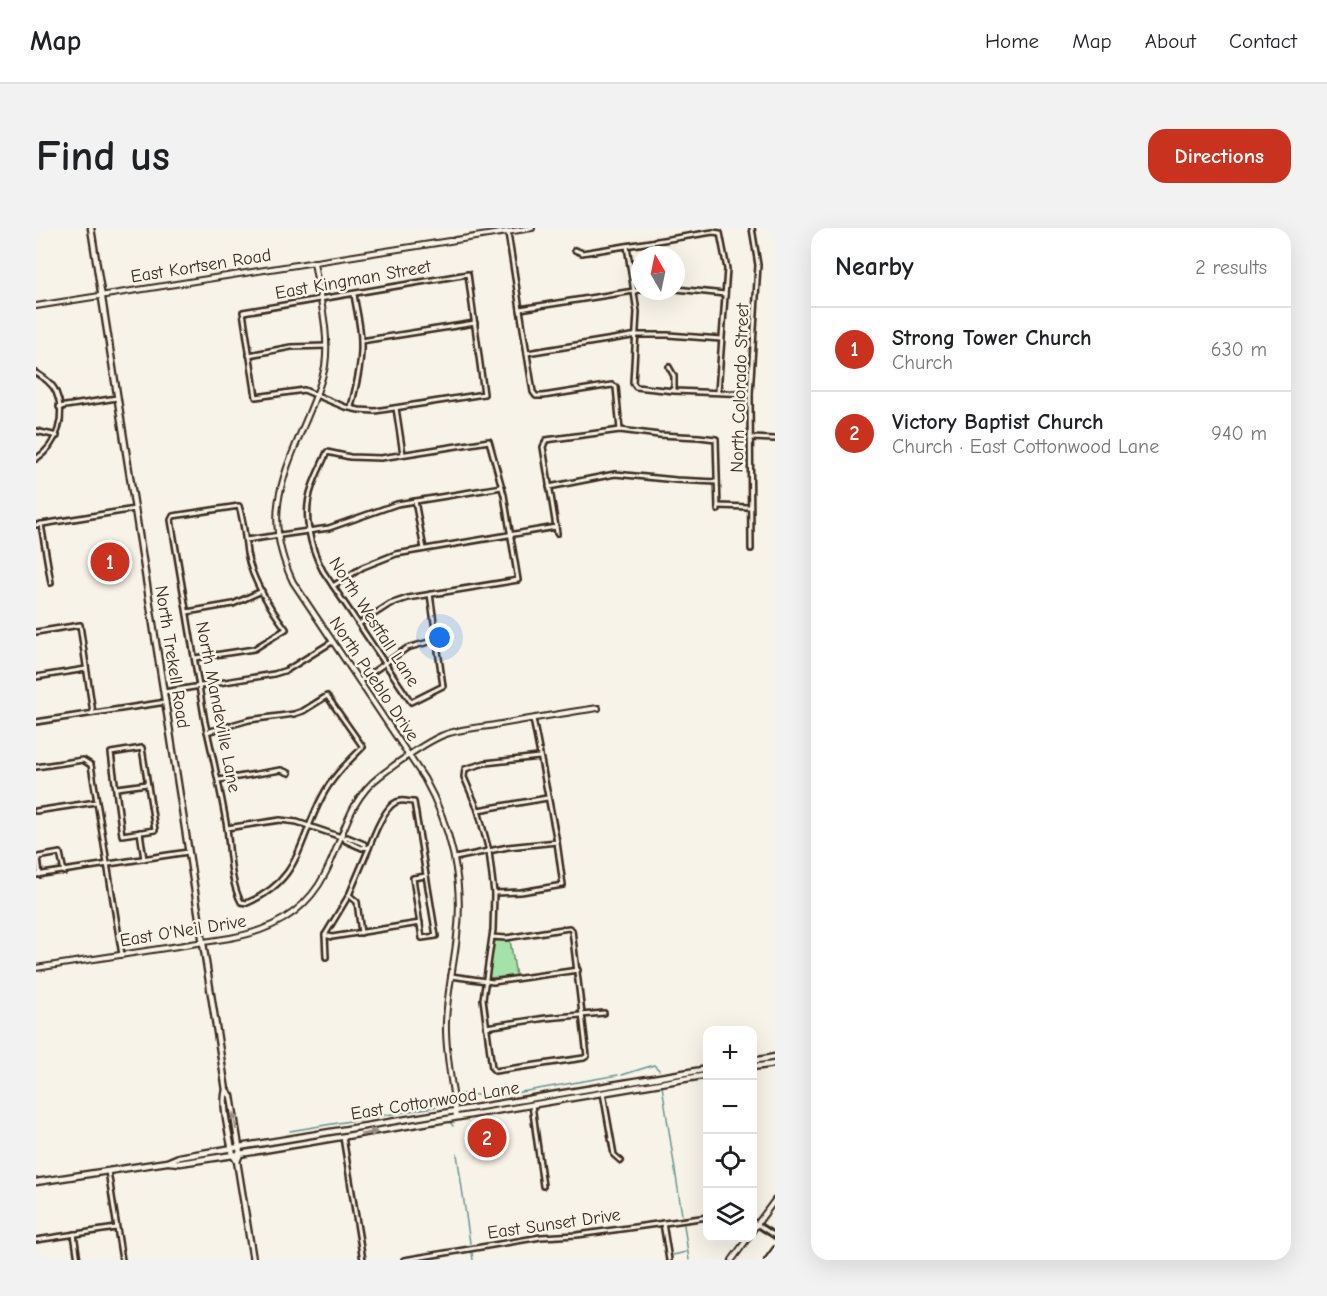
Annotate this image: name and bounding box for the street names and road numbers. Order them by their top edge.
street label: East Kortsen Road [129,245,273,287]
street label: East Kingman Street [274,256,433,304]
street label: North Colorado Street [727,302,753,473]
street label: North Westfall Lane [324,553,424,691]
street label: North Trekell Road [150,584,194,730]
street label: North Pueblo Drive [325,613,423,745]
street label: North Mandeville Lane [191,620,245,794]
street label: East O'Neil Drive [118,911,248,951]
street label: East Cottonwood Lane [349,1077,521,1125]
street label: East Sunset Drive [486,1204,622,1244]

